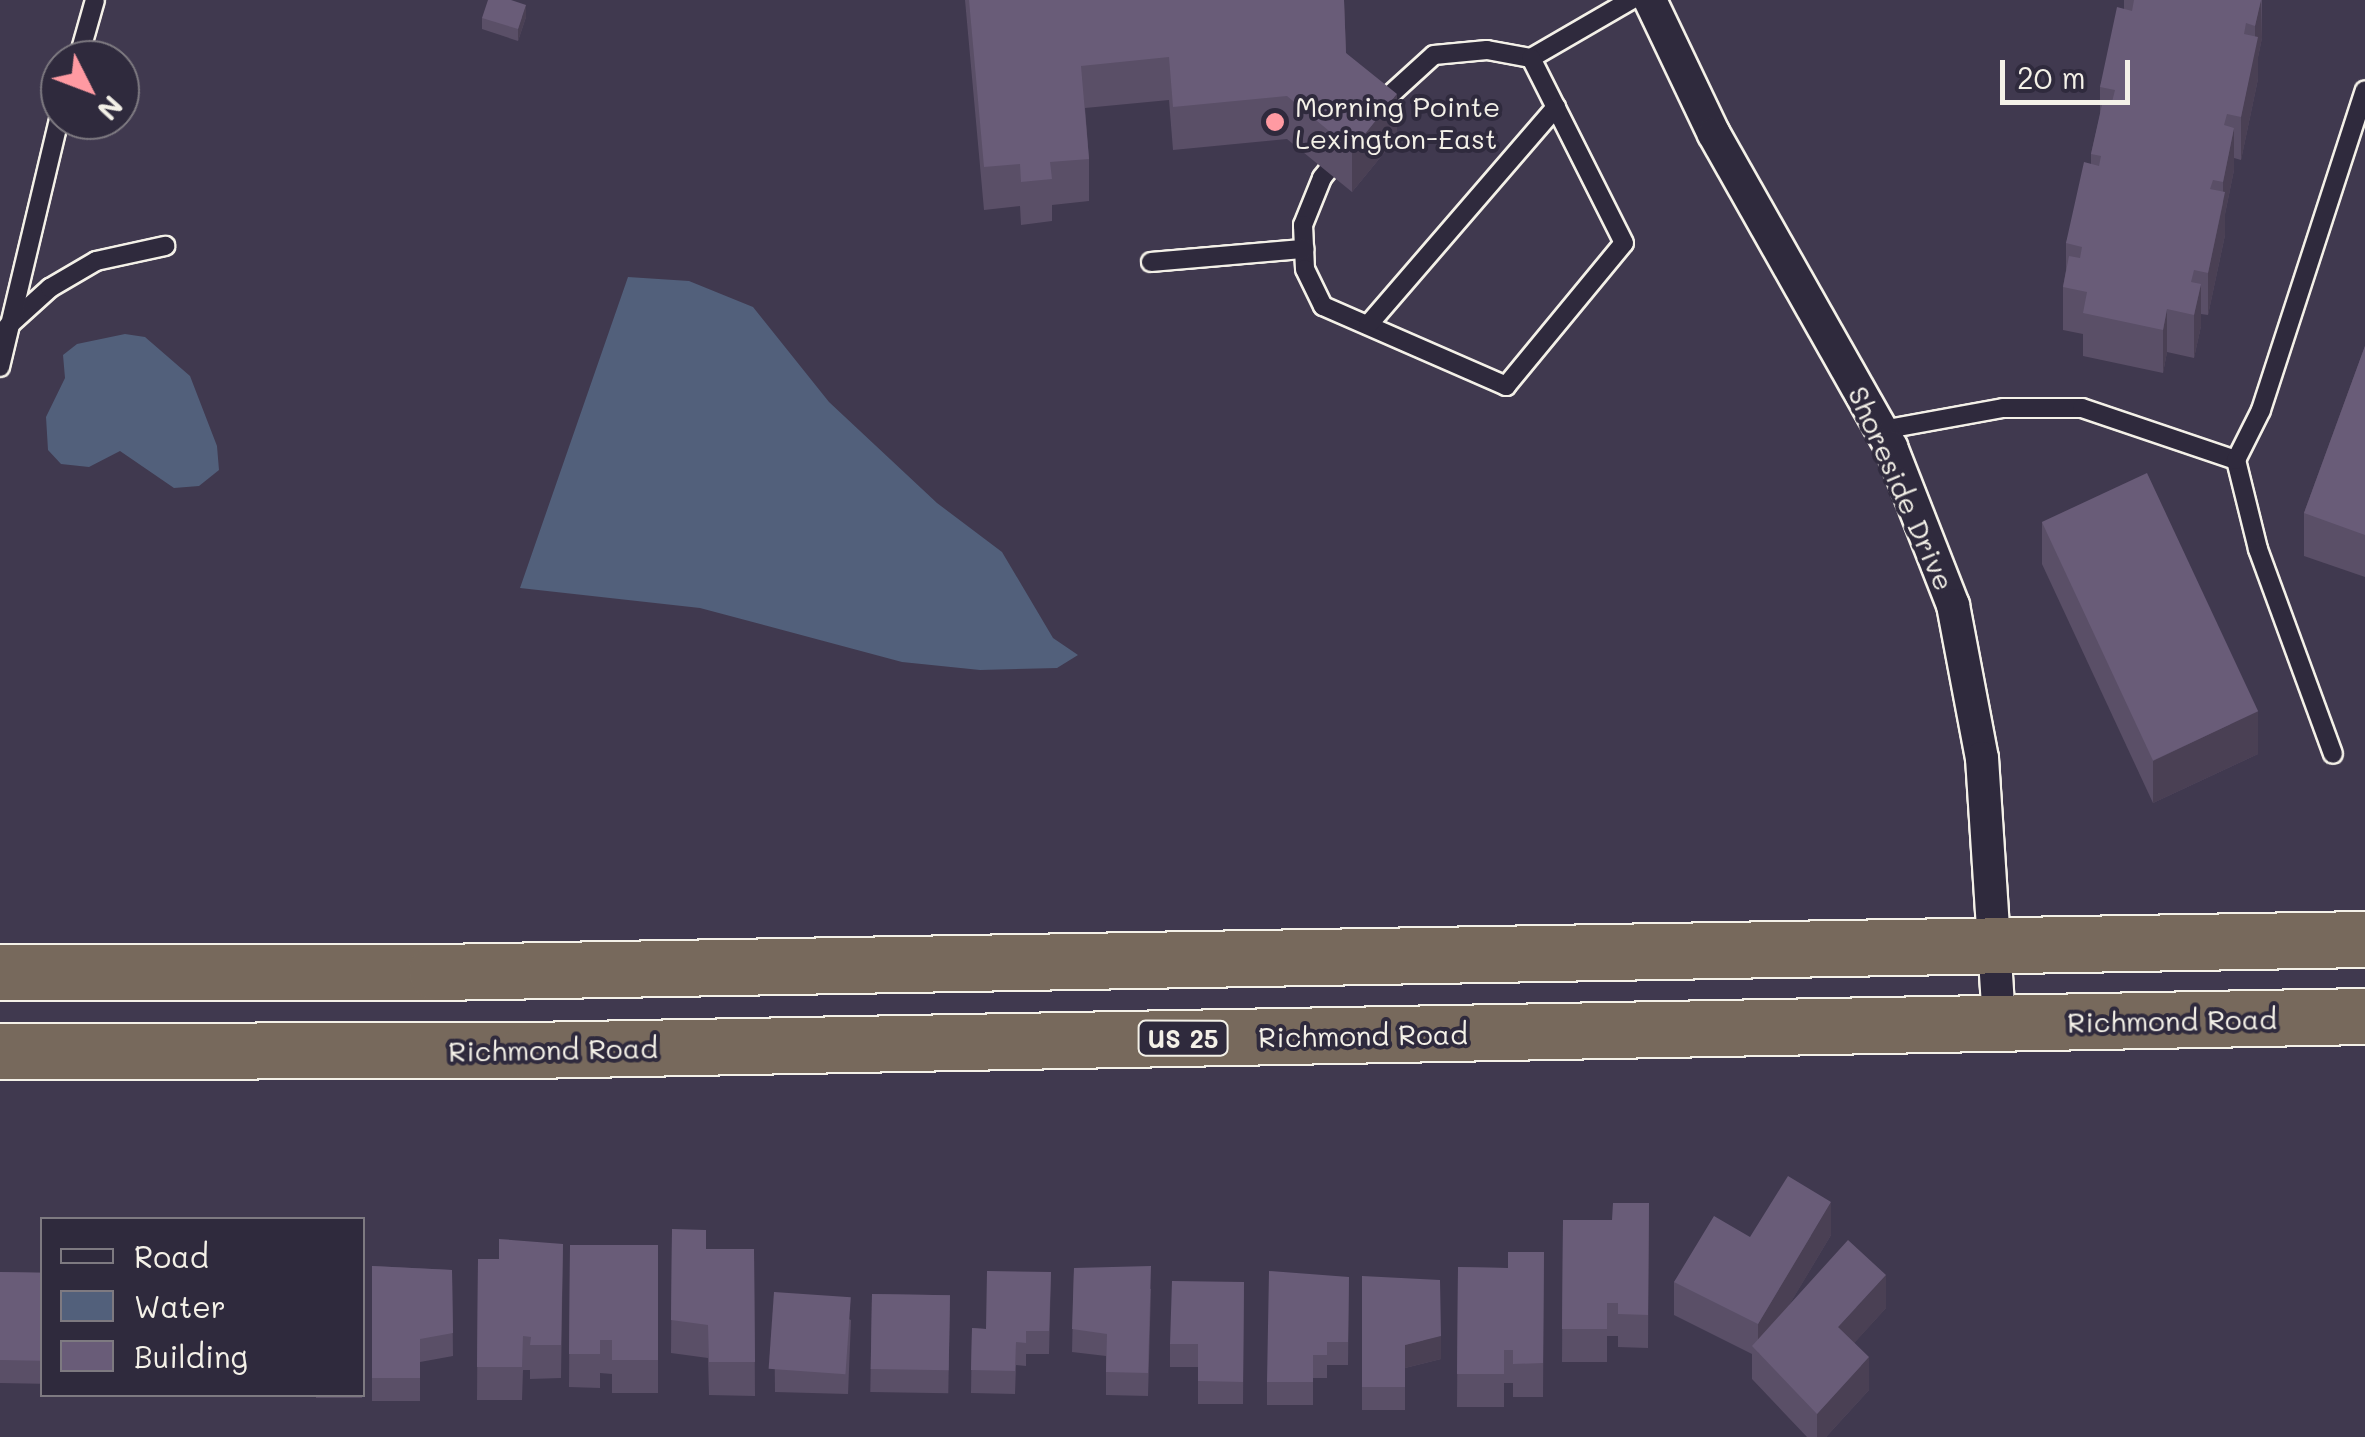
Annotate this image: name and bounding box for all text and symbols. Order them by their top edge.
north arrow [40,40,140,140]
scale bar [2005,40,2135,102]
text: 20 m [2017,57,2086,97]
text: N [90,89,131,129]
place label: Morning Pointe Lexington-East [1295,89,1500,155]
marker: Morning Pointe Lexington-East [1264,111,1286,133]
street label: Shoreside Drive [1842,381,1962,595]
street label: Richmond Road [2067,1001,2277,1039]
street label: Richmond Road [1258,1016,1468,1054]
road number: US 25 [1136,1018,1230,1058]
street label: Richmond Road [448,1030,658,1068]
legend [40,1217,365,1397]
text: Road [134,1236,209,1276]
text: Water [134,1286,226,1326]
text: Building [134,1336,248,1376]

